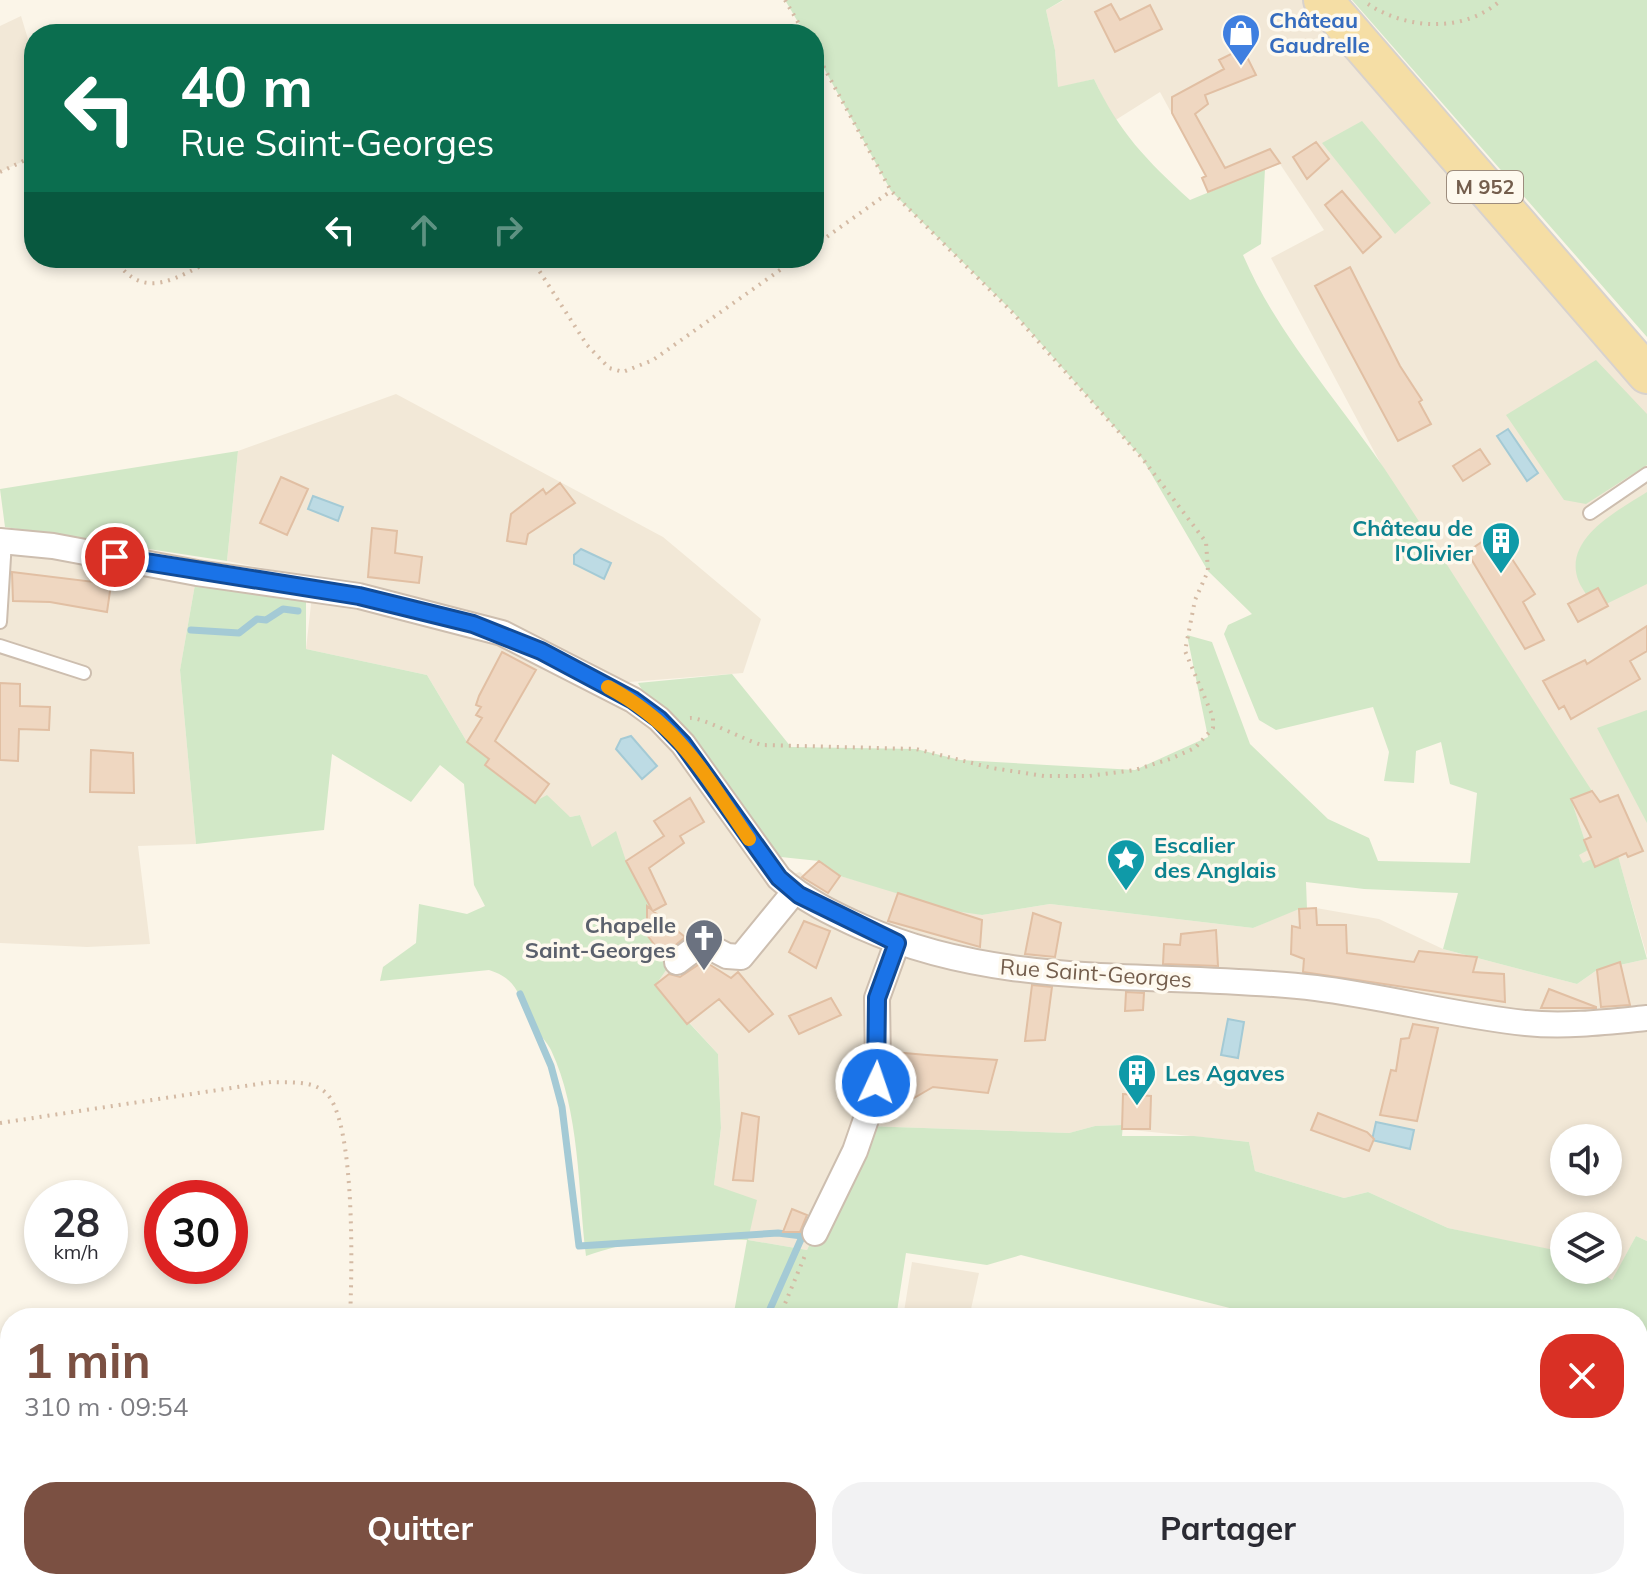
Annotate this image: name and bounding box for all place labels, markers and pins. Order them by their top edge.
place label: Château Gaudrelle [1269,6,1370,59]
shop icon: Château Gaudrelle [1220,12,1262,67]
place label: Château de l'Olivier [1352,514,1473,567]
building icon: Château de l'Olivier [1480,520,1522,575]
pin [81,523,149,591]
place label: Escalier des Anglais [1154,831,1276,884]
place icon: Escalier des Anglais [1105,837,1147,892]
place label: Chapelle Saint-Georges [525,911,676,964]
church icon: Chapelle Saint-Georges [683,917,725,972]
building icon: Les Agaves [1116,1052,1158,1107]
place label: Les Agaves [1165,1059,1285,1087]

